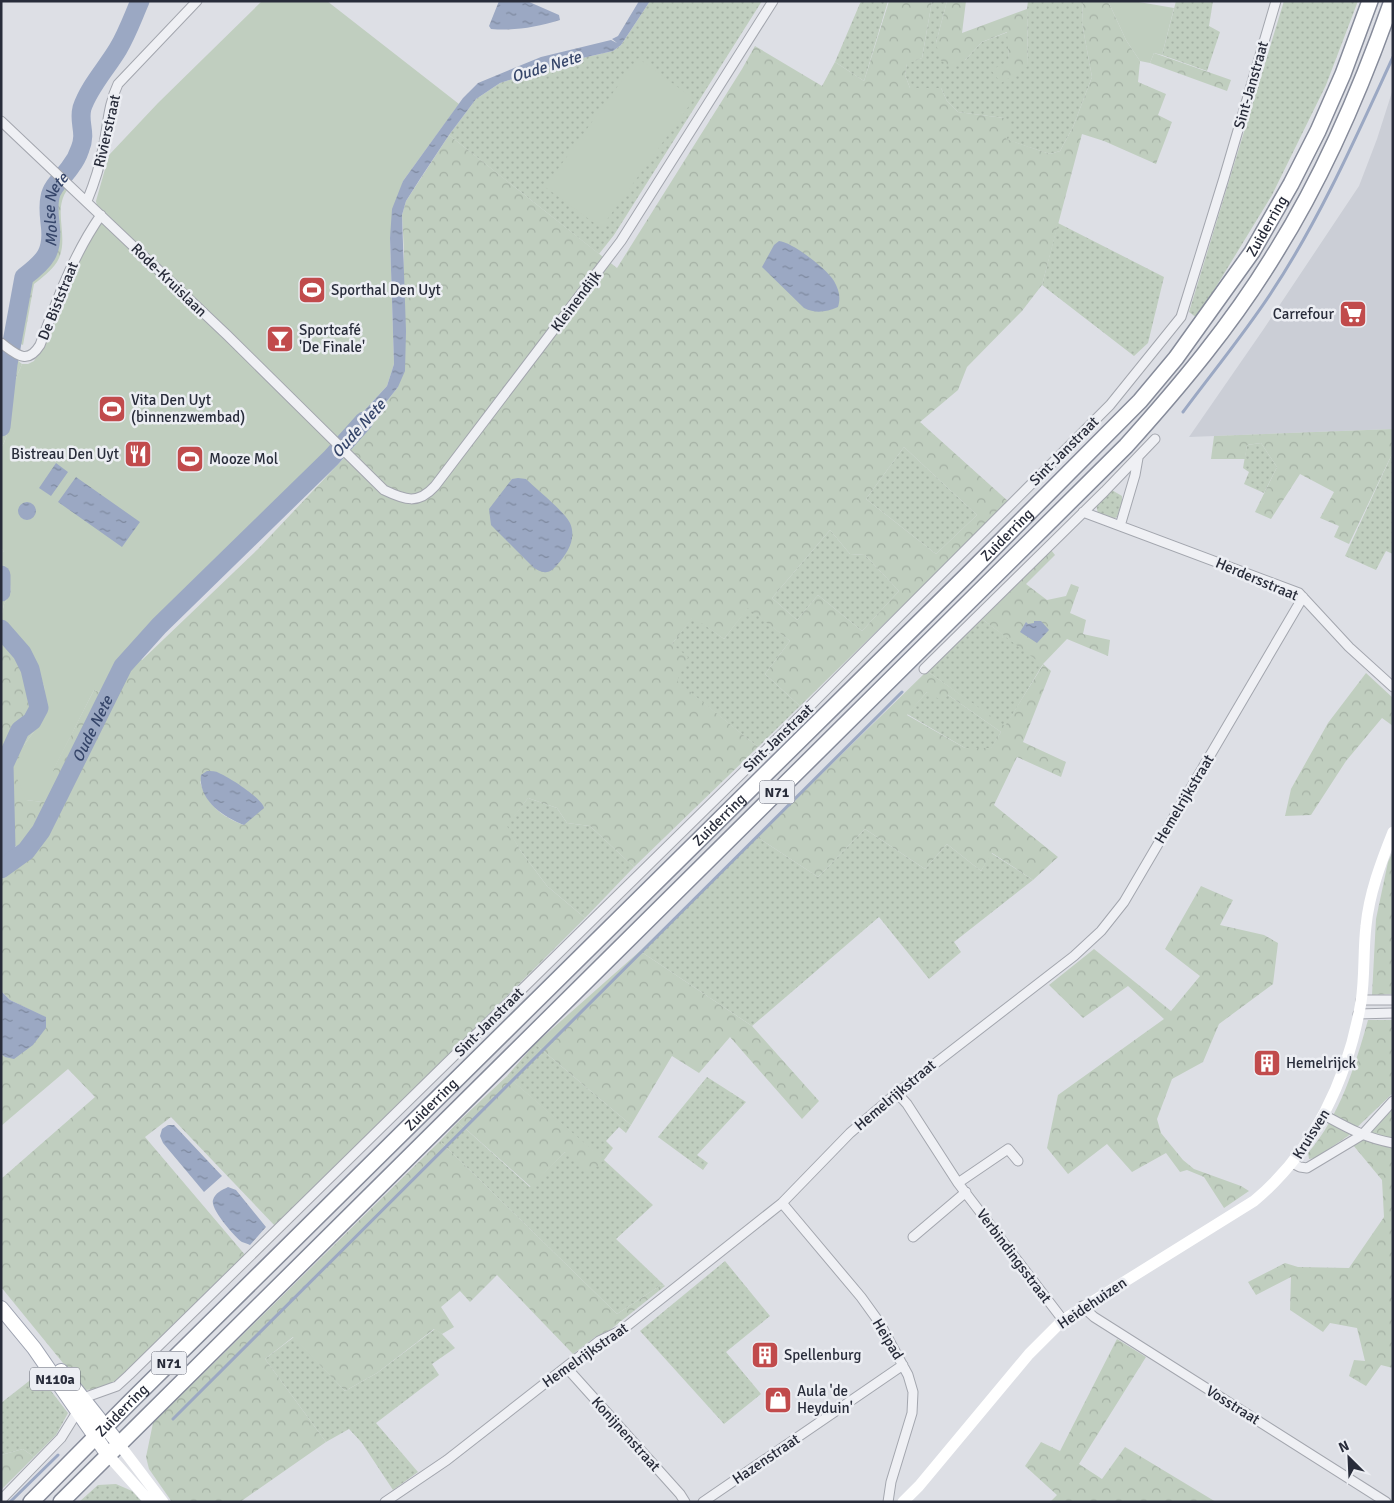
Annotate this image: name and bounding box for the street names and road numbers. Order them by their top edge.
street label: Sint-Janstraat [1230,39,1272,131]
street label: Rivierstraat [90,93,124,169]
street label: Zuiderring [1242,192,1291,260]
street label: Rode-Kruislaan [127,239,211,321]
street label: De Biststraat [34,259,82,343]
street label: Kleinendijk [547,266,605,335]
street label: Sint-Janstraat [1026,413,1102,489]
street label: Zuiderring [977,505,1037,565]
street label: Herdersstraat [1213,554,1301,604]
street label: Sint-Janstraat [739,700,817,776]
street label: Hemelrijkstraat [1150,751,1218,847]
road number: N71 [760,780,794,804]
street label: Zuiderring [689,790,749,850]
street label: Sint-Janstraat [451,984,527,1060]
street label: Hemelrijkstraat [851,1056,939,1134]
street label: Zuiderring [401,1074,461,1135]
street label: Kruisven [1289,1106,1333,1162]
street label: Verbindingsstraat [973,1205,1055,1307]
street label: Heidehuizen [1054,1273,1130,1333]
street label: Heipad [869,1315,907,1363]
street label: Hemelrijkstraat [539,1319,631,1391]
road number: N71 [152,1352,186,1375]
road number: N110a [30,1368,80,1390]
street label: Zuiderring [92,1380,152,1441]
street label: Vosstraat [1203,1382,1263,1428]
street label: Konijnenstraat [588,1393,664,1475]
street label: Hazenstraat [729,1430,803,1488]

